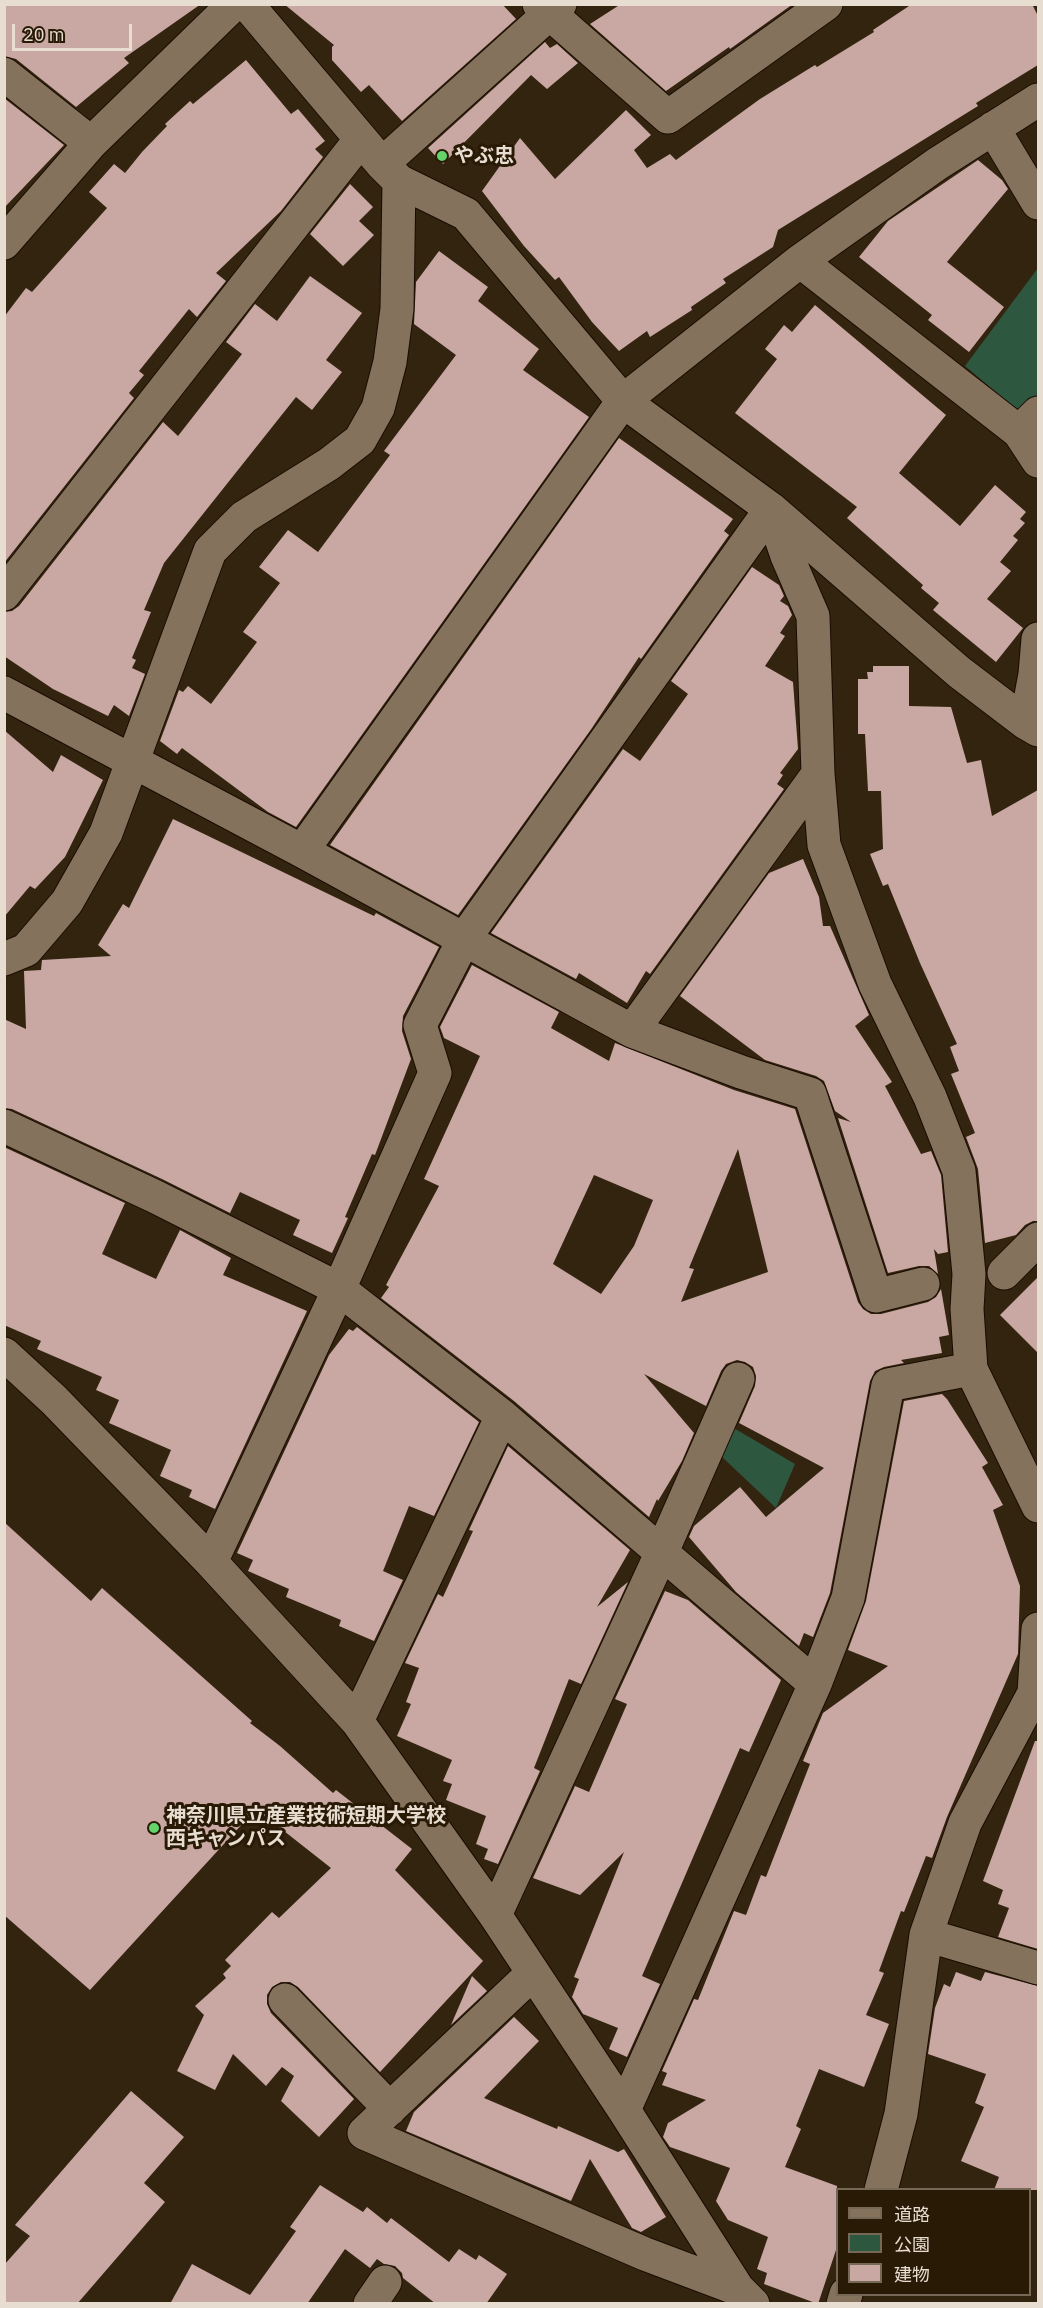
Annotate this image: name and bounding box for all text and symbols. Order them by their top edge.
scale bar [15,12,135,50]
text: 20 m [23,23,65,46]
place label: やぶ忠 [454,144,514,168]
marker: やぶ忠 [435,149,449,163]
place label: 神奈川県立産業技術短期大学校 西キャンパス [166,1804,446,1851]
marker: 神奈川県立産業技術短期大学校 西キャンパス [147,1821,161,1835]
legend [836,2188,1031,2296]
text: 道路 [894,2203,930,2226]
text: 公園 [894,2233,930,2256]
text: 建物 [894,2263,930,2286]

